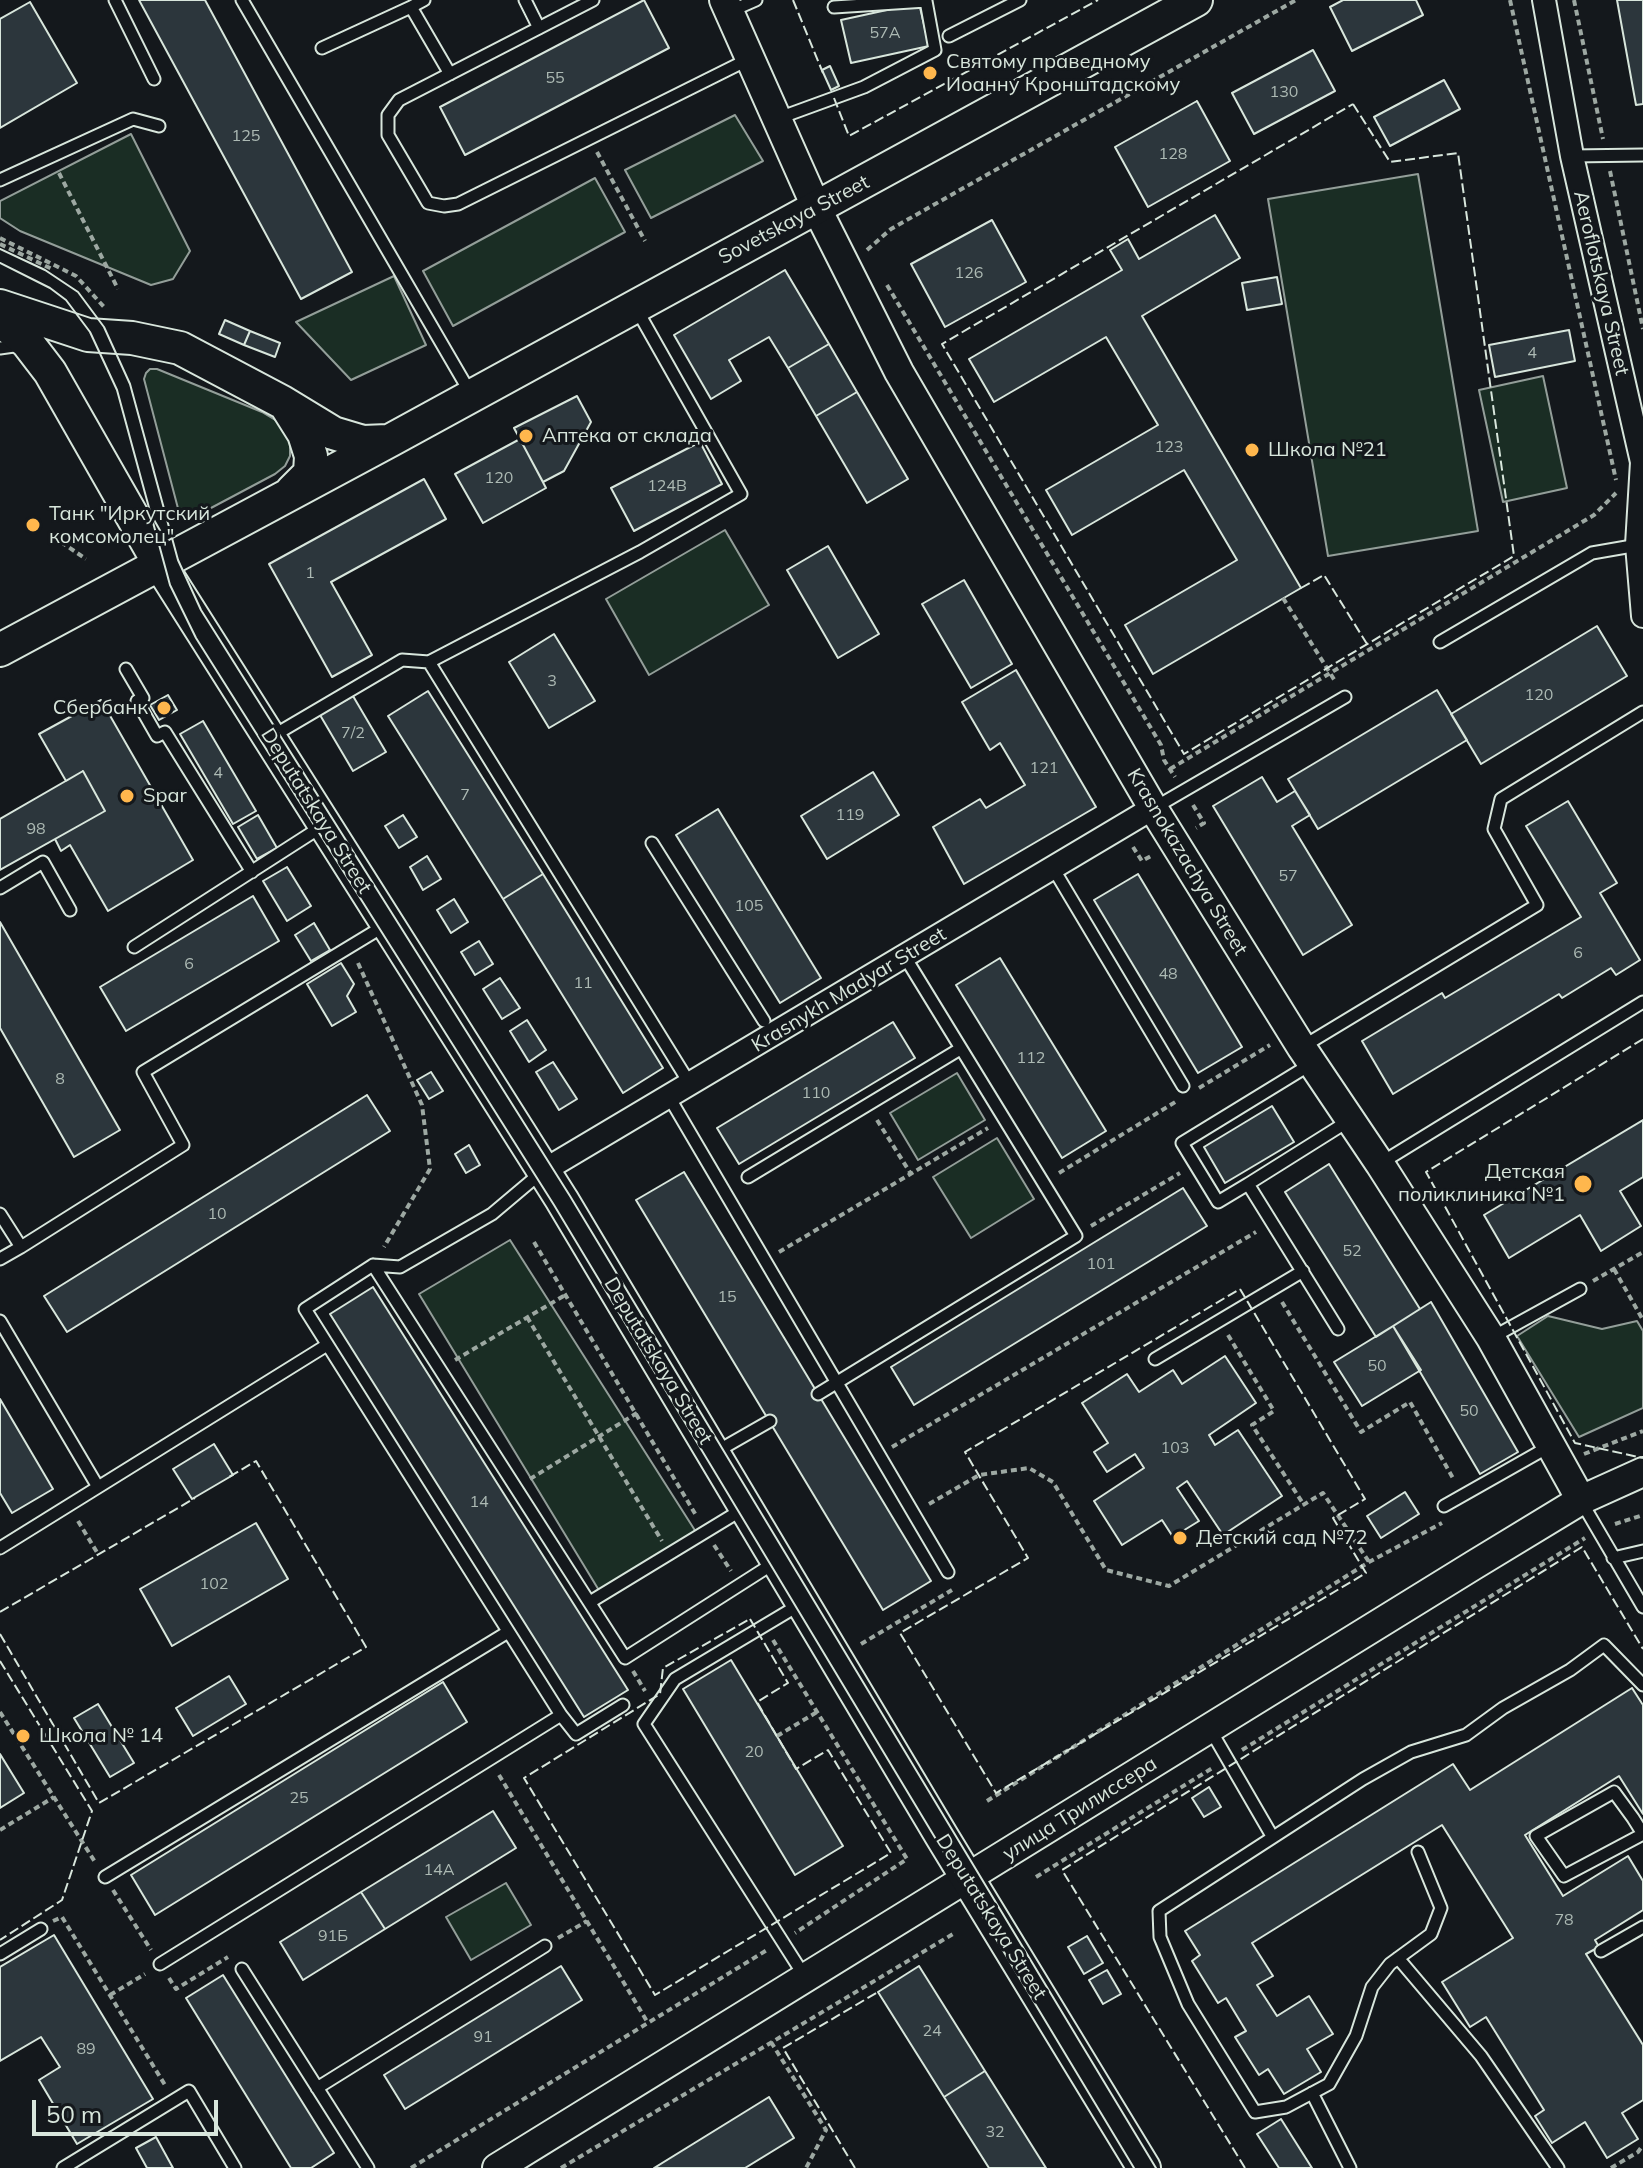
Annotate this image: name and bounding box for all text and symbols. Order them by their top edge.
house number: 57А [870,23,900,43]
place label: Святому праведному Иоанну Кронштадскому [946,50,1180,97]
marker: Святому праведному Иоанну Кронштадскому [921,64,939,82]
house number: 55 [545,68,565,88]
house number: 130 [1270,82,1298,102]
house number: 125 [232,126,260,146]
house number: 128 [1159,144,1187,164]
street label: Sovetskaya Street [715,170,873,270]
street label: Aeroflotskaya Street [1568,188,1634,378]
house number: 126 [955,263,983,283]
house number: 4 [1527,343,1537,363]
place label: Аптека от склада [542,424,712,448]
marker: Аптека от склада [517,427,535,445]
house number: 123 [1155,437,1183,457]
place label: Школа №21 [1268,438,1387,462]
marker: Школа №21 [1243,441,1261,459]
house number: 120 [485,468,513,488]
house number: 124В [647,476,687,496]
place label: Танк "Иркутский комсомолец" [49,502,210,549]
marker: Танк "Иркутский комсомолец" [24,516,42,534]
house number: 1 [305,563,315,583]
house number: 3 [547,671,557,691]
house number: 120 [1525,685,1553,705]
place label: Сбербанк [53,696,148,720]
marker: Сбербанк [155,699,173,717]
house number: 7/2 [341,723,365,743]
street label: Deputatskaya Street [255,724,377,898]
house number: 121 [1030,758,1058,778]
house number: 4 [213,763,223,783]
street label: Krasnokazachya Street [1122,764,1252,960]
place label: Spar [143,784,187,808]
house number: 7 [460,785,470,805]
marker: Spar [118,787,136,805]
house number: 119 [836,805,864,825]
house number: 98 [26,819,46,839]
house number: 57 [1278,866,1298,886]
house number: 105 [735,896,763,916]
street label: Krasnykh Madyar Street [747,922,951,1058]
house number: 6 [1573,943,1583,963]
house number: 6 [184,954,194,974]
house number: 48 [1158,964,1178,984]
house number: 11 [573,973,593,993]
house number: 112 [1017,1048,1045,1068]
house number: 8 [55,1069,65,1089]
house number: 110 [802,1083,830,1103]
place label: Детская поликлиника №1 [1398,1160,1565,1207]
marker: Детская поликлиника №1 [1572,1173,1594,1195]
house number: 10 [207,1204,227,1224]
house number: 52 [1342,1241,1362,1261]
house number: 101 [1087,1254,1115,1274]
street label: Deputatskaya Street [599,1273,717,1449]
house number: 15 [717,1287,737,1307]
house number: 50 [1367,1356,1387,1376]
house number: 50 [1459,1401,1479,1421]
house number: 103 [1161,1438,1189,1458]
house number: 14 [469,1492,489,1512]
place label: Детский сад №72 [1196,1526,1367,1550]
marker: Детский сад №72 [1171,1529,1189,1547]
house number: 102 [200,1574,228,1594]
place label: Школа № 14 [39,1724,163,1748]
marker: Школа № 14 [14,1727,32,1745]
house number: 20 [744,1742,764,1762]
street label: улица Трилиссера [998,1752,1162,1866]
house number: 25 [289,1788,309,1808]
street label: Deputatskaya Street [930,1830,1052,2004]
house number: 14А [424,1860,454,1880]
house number: 78 [1554,1910,1574,1930]
house number: 91Б [318,1926,348,1946]
house number: 24 [922,2021,942,2041]
house number: 91 [473,2027,493,2047]
house number: 89 [76,2039,96,2059]
scale bar [36,2084,222,2134]
text: 50 m [46,2099,102,2129]
house number: 32 [985,2122,1005,2142]

